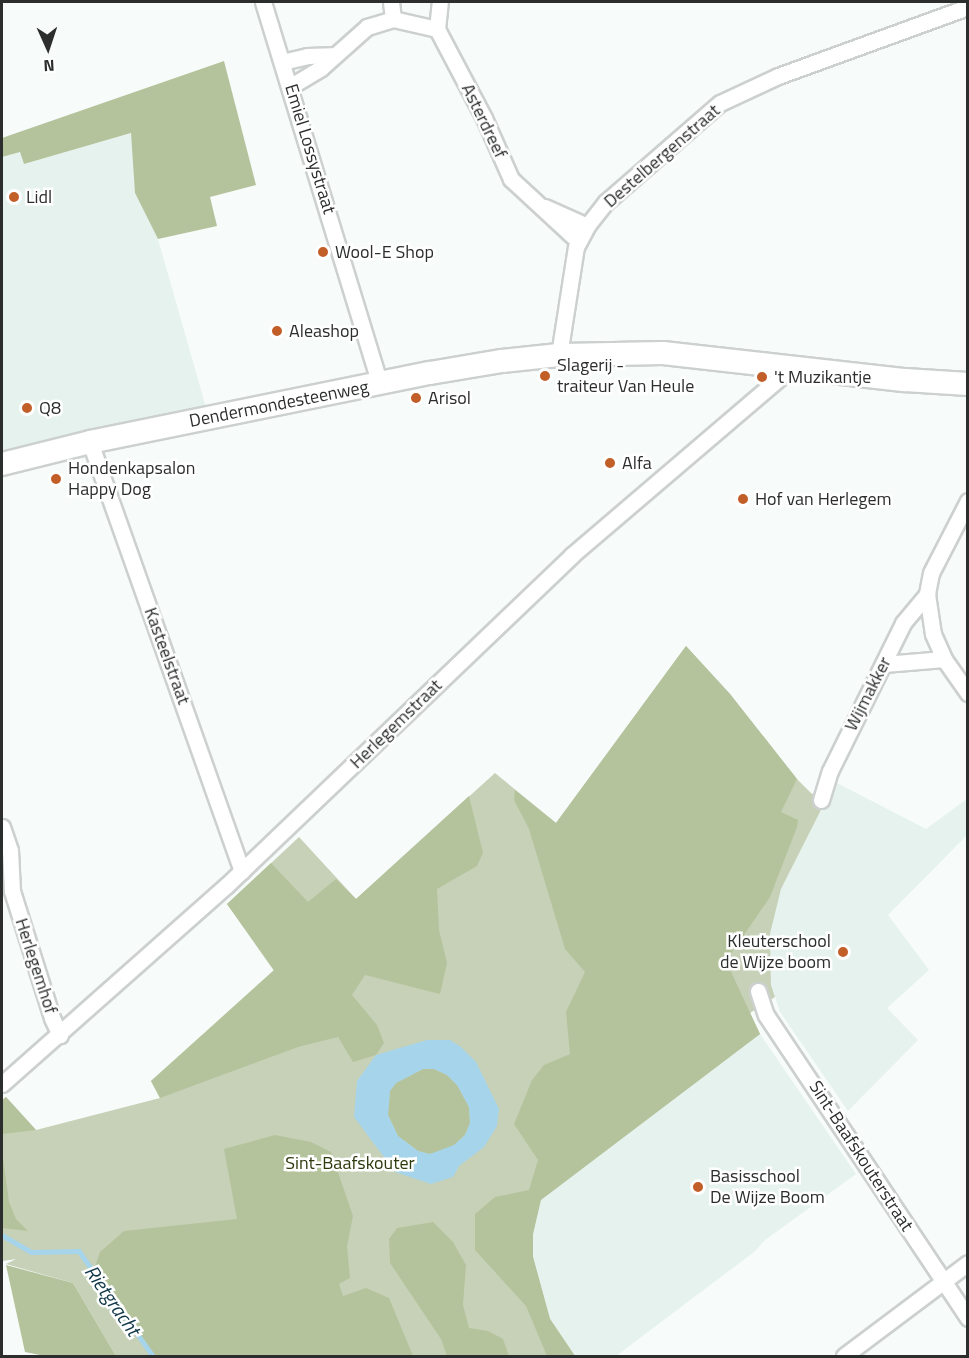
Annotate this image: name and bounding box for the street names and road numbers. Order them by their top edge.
street label: Asterdreef [457,80,511,162]
street label: Emiel Lossystraat [280,81,340,217]
street label: Destelbergenstraat [600,100,724,212]
street label: Dendermondesteenweg [187,376,371,432]
street label: Kasteelstraat [139,605,195,707]
street label: Wijmakker [840,653,896,735]
street label: Herlegemstraat [346,675,446,773]
street label: Herlegemhof [10,916,62,1016]
street label: Sint-Baafskouterstraat [804,1077,918,1235]

